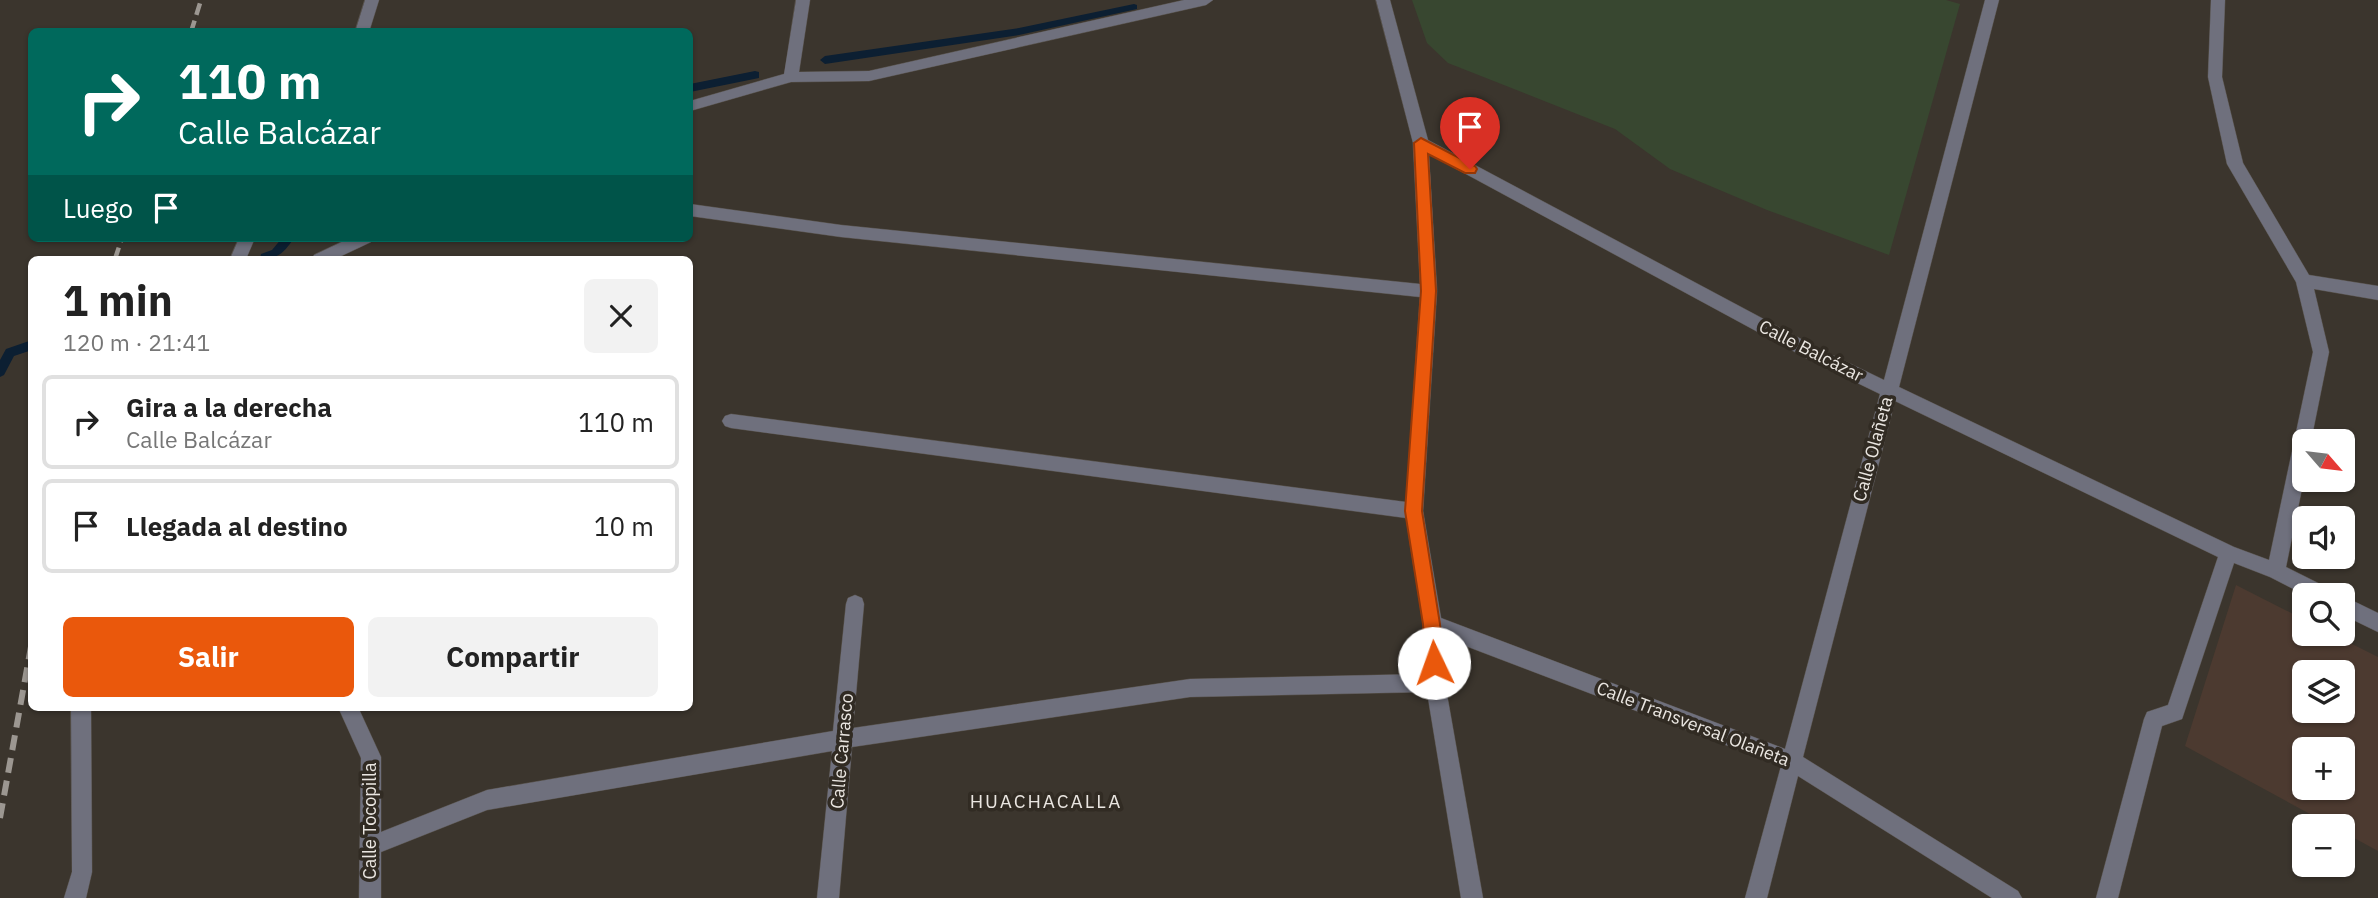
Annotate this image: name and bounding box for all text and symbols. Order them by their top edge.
text: 110 m [178,49,322,112]
icon: right [63,56,154,147]
pin [1440,97,1500,169]
icon: arrive [1451,108,1489,146]
text: Calle Balcázar [178,111,381,153]
icon: arrive [147,189,185,227]
text: Luego [63,191,133,225]
text: 1 min [63,273,173,328]
button: close [584,279,658,353]
street label: Calle Balcázar [1755,314,1868,387]
text: 120 m · 21:41 [63,327,210,357]
text: Gira a la derecha [126,390,332,424]
street label: Calle Olañeta [1847,393,1898,504]
icon: right [67,403,105,441]
text: 110 m [578,405,654,439]
text: Calle Balcázar [126,424,272,454]
north arrow [2292,429,2356,492]
map controls [2292,429,2355,877]
button: sound [2292,506,2355,569]
icon: arrive [67,507,105,545]
text: Llegada al destino [126,509,348,543]
text: 10 m [594,509,654,543]
button: search [2292,583,2355,646]
button: Salir [63,617,354,697]
button: Compartir [368,617,658,697]
position arrow [1397,626,1471,700]
button: layers [2292,660,2355,723]
street label: Calle Transversal Olañeta [1593,676,1793,771]
street label: Calle Carrasco [825,692,858,810]
button: + [2292,737,2355,800]
street label: Calle Tocopilla [358,762,381,880]
district label: HUACHACALLA [970,789,1122,813]
button: − [2292,814,2355,877]

